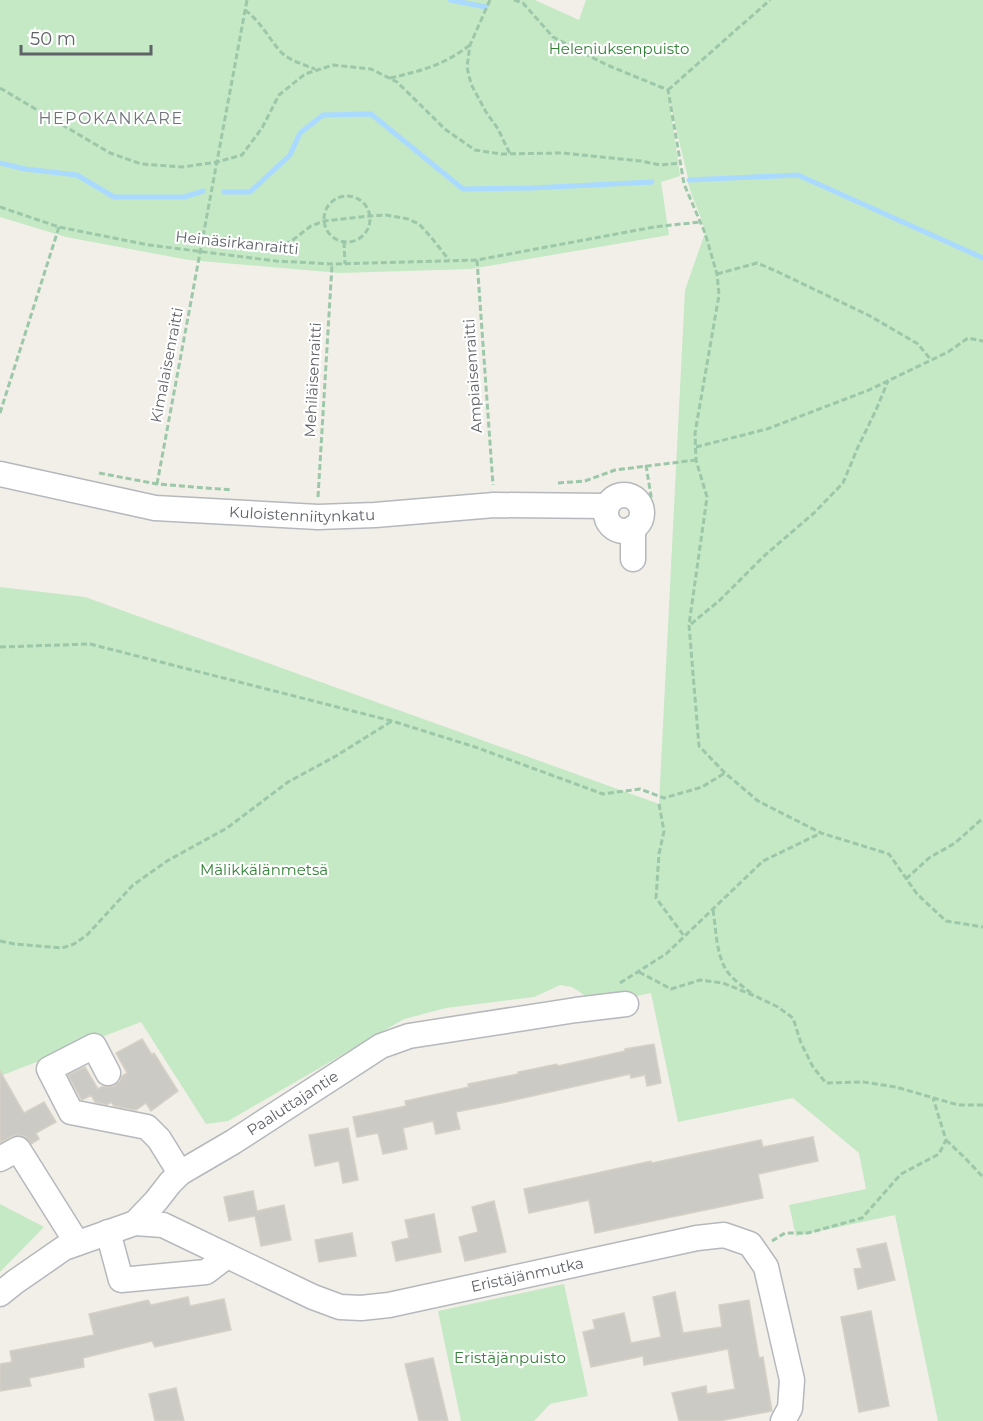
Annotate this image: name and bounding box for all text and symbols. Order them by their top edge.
scale bar [21,18,152,56]
text: 50 m [30,28,76,50]
park label: Heleniuksenpuisto [549,39,689,58]
district label: HEPOKANKARE [38,109,184,128]
street label: Heinäsirkanraitti [175,227,299,258]
street label: Kimalaisenraitti [146,306,187,424]
street label: Ampiaisenraitti [459,318,486,434]
street label: Mehiläisenraitti [300,322,325,438]
street label: Kuloistenniitynkatu [229,502,375,526]
park label: Mälikkälänmetsä [200,860,328,879]
street label: Paaluttajantie [243,1066,342,1139]
street label: Eristäjänmutka [469,1253,585,1296]
park label: Eristäjänpuisto [454,1348,566,1367]

